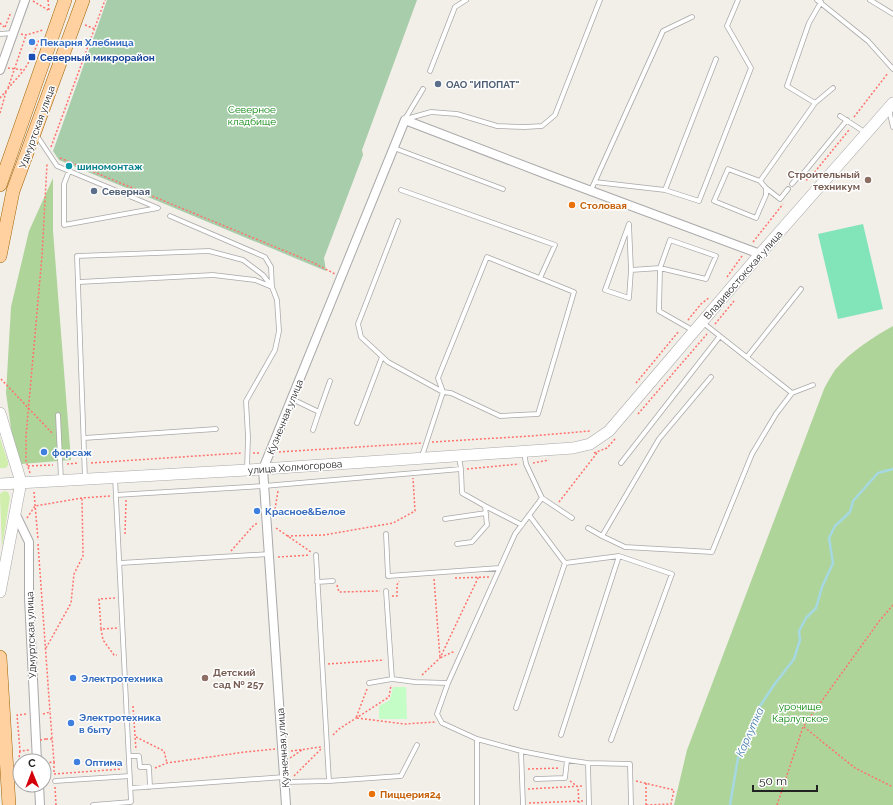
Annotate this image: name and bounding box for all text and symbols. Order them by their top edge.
marker: Пекарня Хлебница [27,37,37,47]
place label: Пекарня Хлебница [40,37,134,48]
marker: Северный микрорайон [27,52,37,62]
place label: Северный микрорайон [40,52,155,63]
marker: ОАО "ИПОПАТ" [433,79,443,89]
place label: ОАО "ИПОПАТ" [446,79,519,90]
street label: Удмуртская улица [17,84,57,170]
park label: Северное кладбище [228,104,276,127]
marker: шиномонтаж [64,161,74,171]
place label: шиномонтаж [77,161,143,172]
place label: Строительный техникум [788,169,860,192]
marker: Строительный техникум [863,175,873,185]
marker: Северная [89,186,99,196]
place label: Северная [102,186,150,197]
marker: Столовая [567,200,577,210]
place label: Столовая [580,200,627,211]
street label: Владивостокская улица [701,228,785,322]
street label: Кузнечная улица [265,378,305,456]
marker: форсаж [39,447,49,457]
place label: форсаж [52,447,92,458]
street label: улица Холмогорова [247,458,343,476]
marker: Красное&Белое [252,506,262,516]
place label: Красное&Белое [265,506,345,517]
street label: Удмуртская улица [24,591,38,679]
place label: Детский сад № 257 [213,667,264,690]
marker: Электротехника [68,673,78,683]
place label: Электротехника [81,673,163,684]
marker: Детский сад № 257 [200,673,210,683]
park label: урочище Карлутское [772,701,828,724]
water label: Карлутка [733,705,767,759]
street label: Кузнечная улица [275,708,291,788]
place label: Электротехника в быту [79,712,161,735]
marker: Электротехника в быту [66,718,76,728]
north arrow [12,753,52,793]
text: С [28,757,36,770]
marker: Оптима [72,757,82,767]
place label: Оптима [85,757,123,768]
scale bar [753,767,817,793]
text: 50 m [759,774,787,788]
marker: Пиццерия24 [367,789,377,799]
place label: Пиццерия24 [380,789,441,800]

